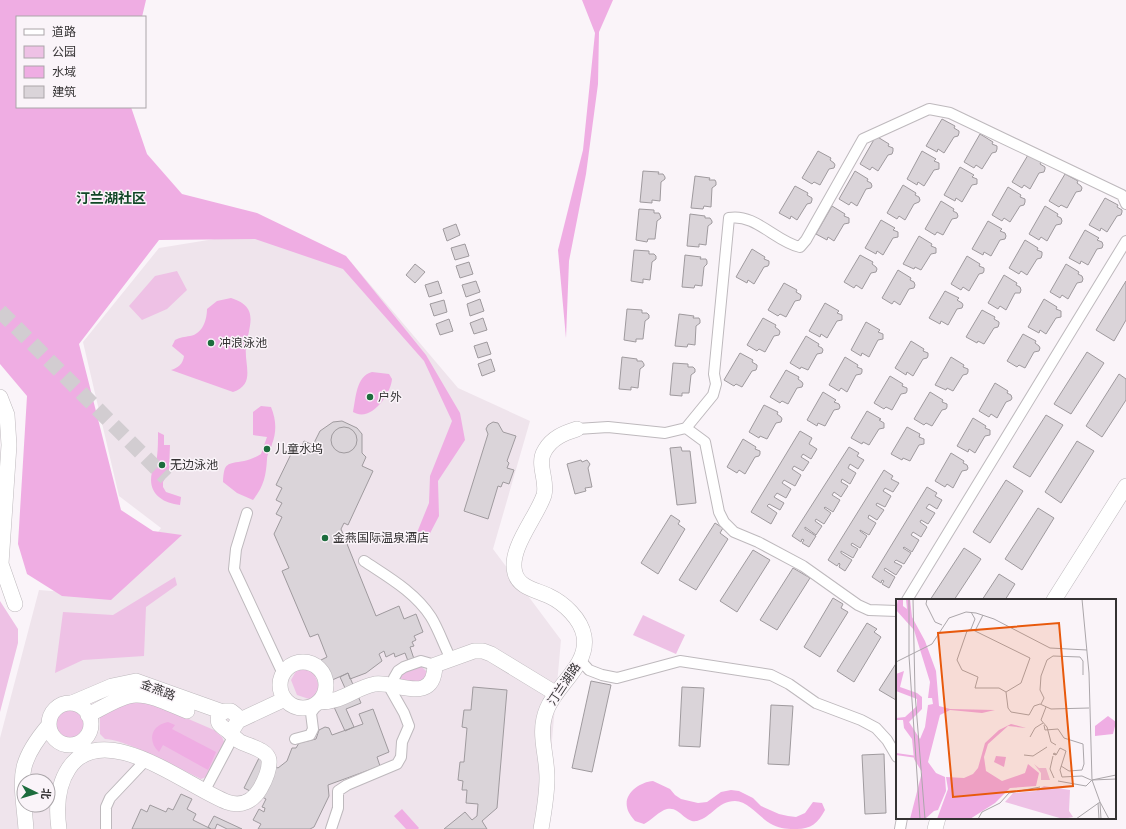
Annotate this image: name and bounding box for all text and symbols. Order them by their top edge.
legend [16,16,146,108]
text: 道路 [52,25,76,39]
text: 公园 [52,45,76,59]
text: 水域 [52,65,76,79]
text: 建筑 [52,85,76,99]
district label: 汀兰湖社区 [76,190,146,206]
place label: 冲浪泳池 [219,336,267,350]
marker: 冲浪泳池 [206,338,216,348]
place label: 户外 [378,390,402,404]
marker: 户外 [365,392,375,402]
place label: 儿童水坞 [275,442,323,456]
marker: 儿童水坞 [262,444,272,454]
place label: 无边泳池 [170,458,218,472]
marker: 无边泳池 [157,460,167,470]
place label: 金燕国际温泉酒店 [333,531,429,545]
marker: 金燕国际温泉酒店 [320,533,330,543]
inset map [896,599,1116,819]
street label: 汀兰湖路 [545,660,583,708]
street label: 金燕路 [139,677,177,703]
north arrow [16,773,56,813]
text: 北 [40,788,52,800]

